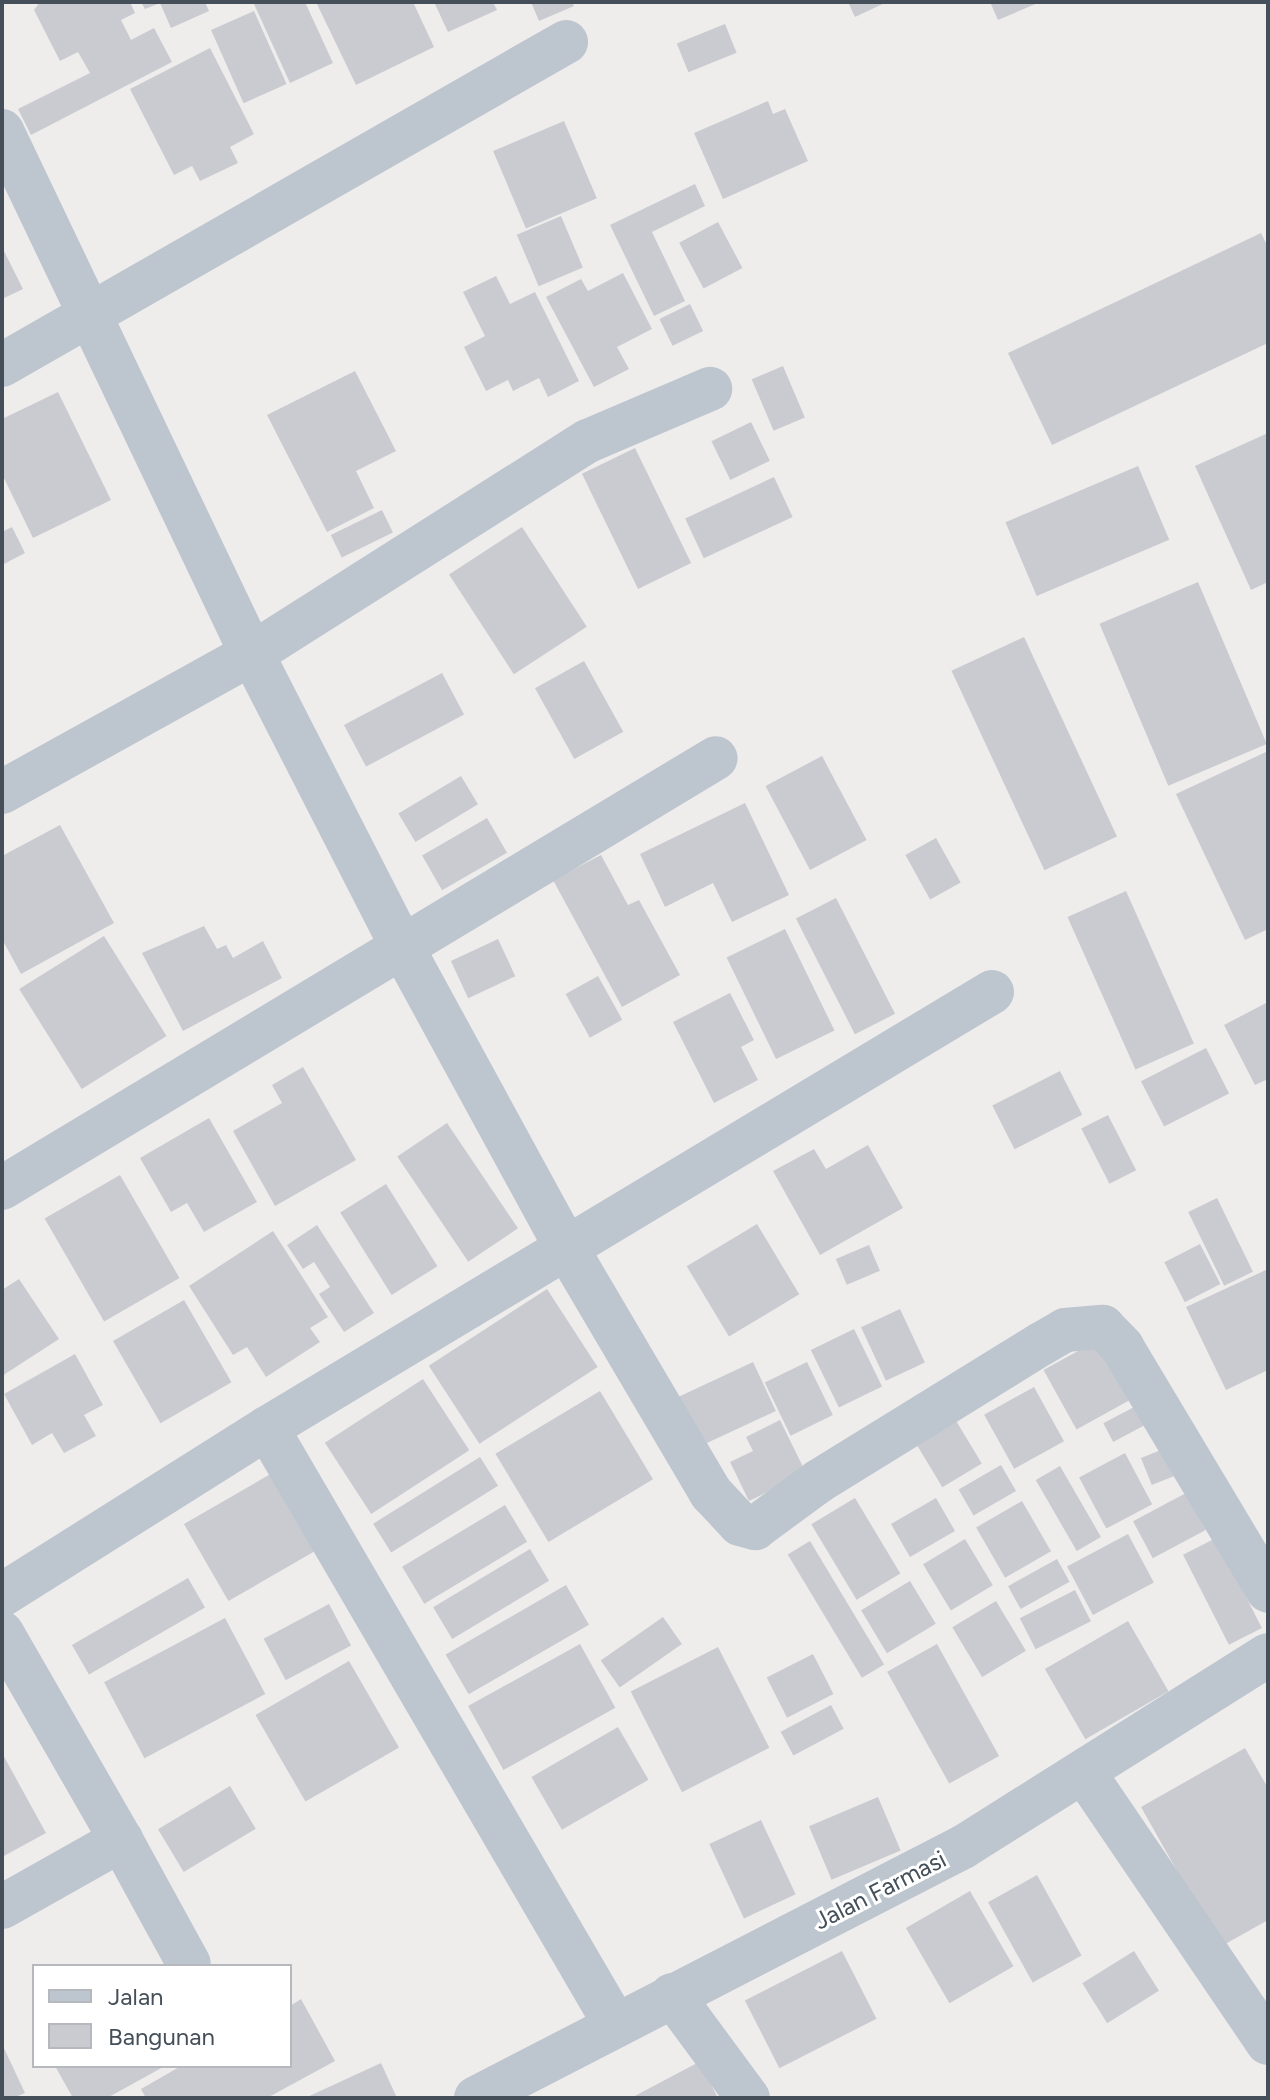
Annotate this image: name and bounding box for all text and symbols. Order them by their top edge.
street label: Jalan Farmasi [809,1844,951,1936]
legend [32,1964,292,2068]
text: Jalan [108,1982,164,2011]
text: Bangunan [108,2022,215,2051]

